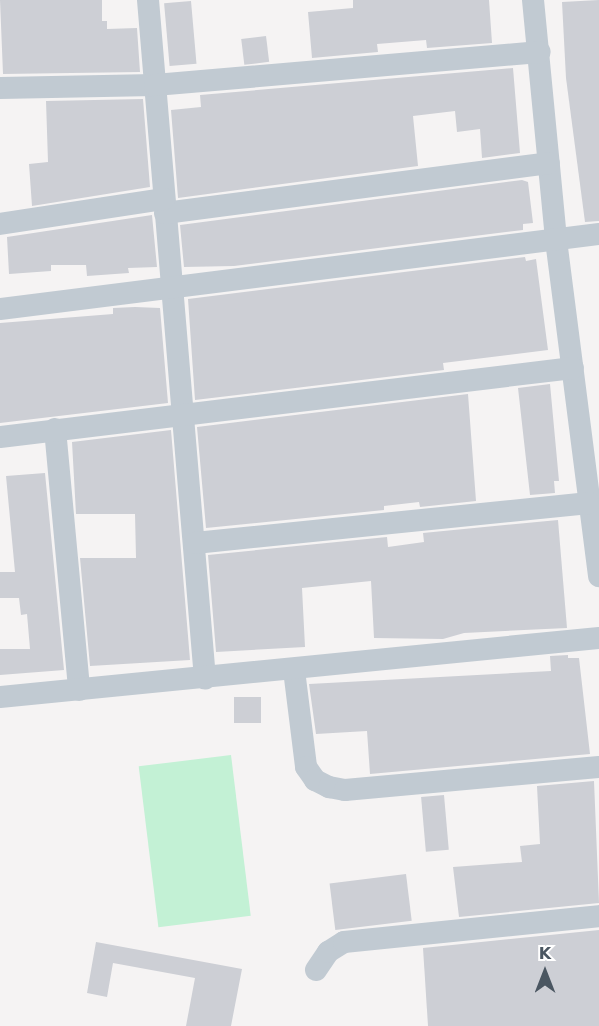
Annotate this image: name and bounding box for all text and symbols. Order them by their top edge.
north arrow [515,942,575,1002]
text: K [539,944,551,963]

